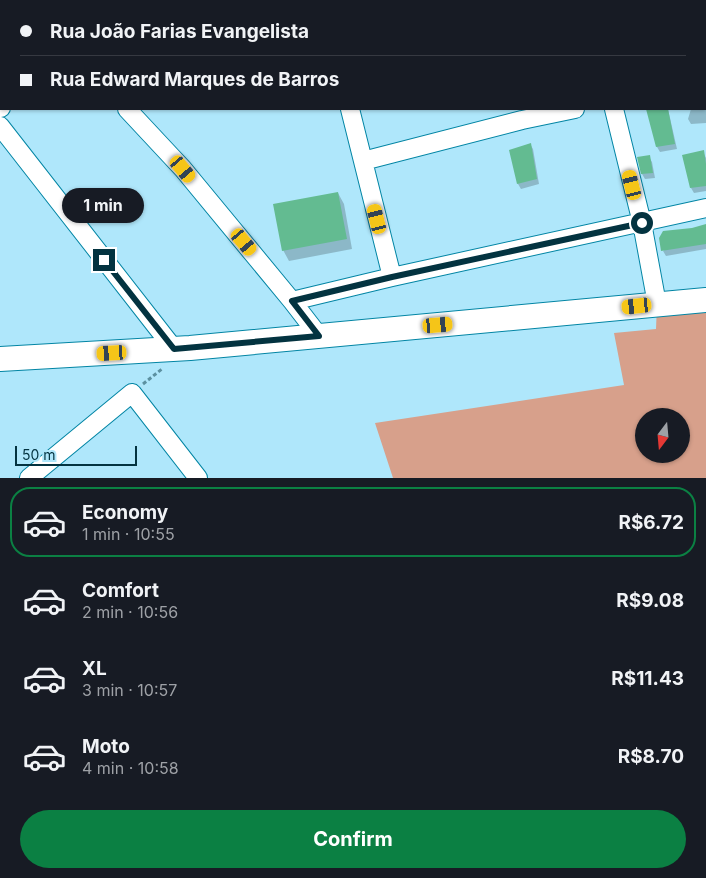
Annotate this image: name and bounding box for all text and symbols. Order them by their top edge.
text: Rua João Farias Evangelista [50,20,309,43]
text: Rua Edward Marques de Barros [50,68,339,91]
car [167,153,198,185]
car [621,169,642,201]
callout: 1 min [63,188,145,222]
text: 1 min [83,195,123,215]
car [366,203,387,235]
route start [631,212,653,234]
car [228,226,259,258]
route end [93,249,115,271]
car [621,297,652,315]
car [422,316,453,334]
car [96,345,127,361]
north arrow [635,408,690,462]
map controls [635,408,690,463]
scale bar [15,443,138,466]
text: 50 m [22,446,56,463]
icon: car [22,500,67,545]
text: Economy [82,501,168,524]
text: R$6.72 [618,511,684,534]
text: 1 min · 10:55 [82,524,175,544]
icon: car [22,578,67,623]
text: Comfort [82,579,159,602]
text: R$9.08 [616,589,684,612]
text: 2 min · 10:56 [82,602,178,622]
icon: car [22,656,67,701]
text: XL [82,657,107,680]
text: R$11.43 [611,667,684,690]
text: 3 min · 10:57 [82,680,177,700]
icon: car [22,734,67,779]
text: Moto [82,735,130,758]
text: R$8.70 [618,745,684,768]
text: 4 min · 10:58 [82,758,179,778]
button: Confirm [20,810,686,868]

